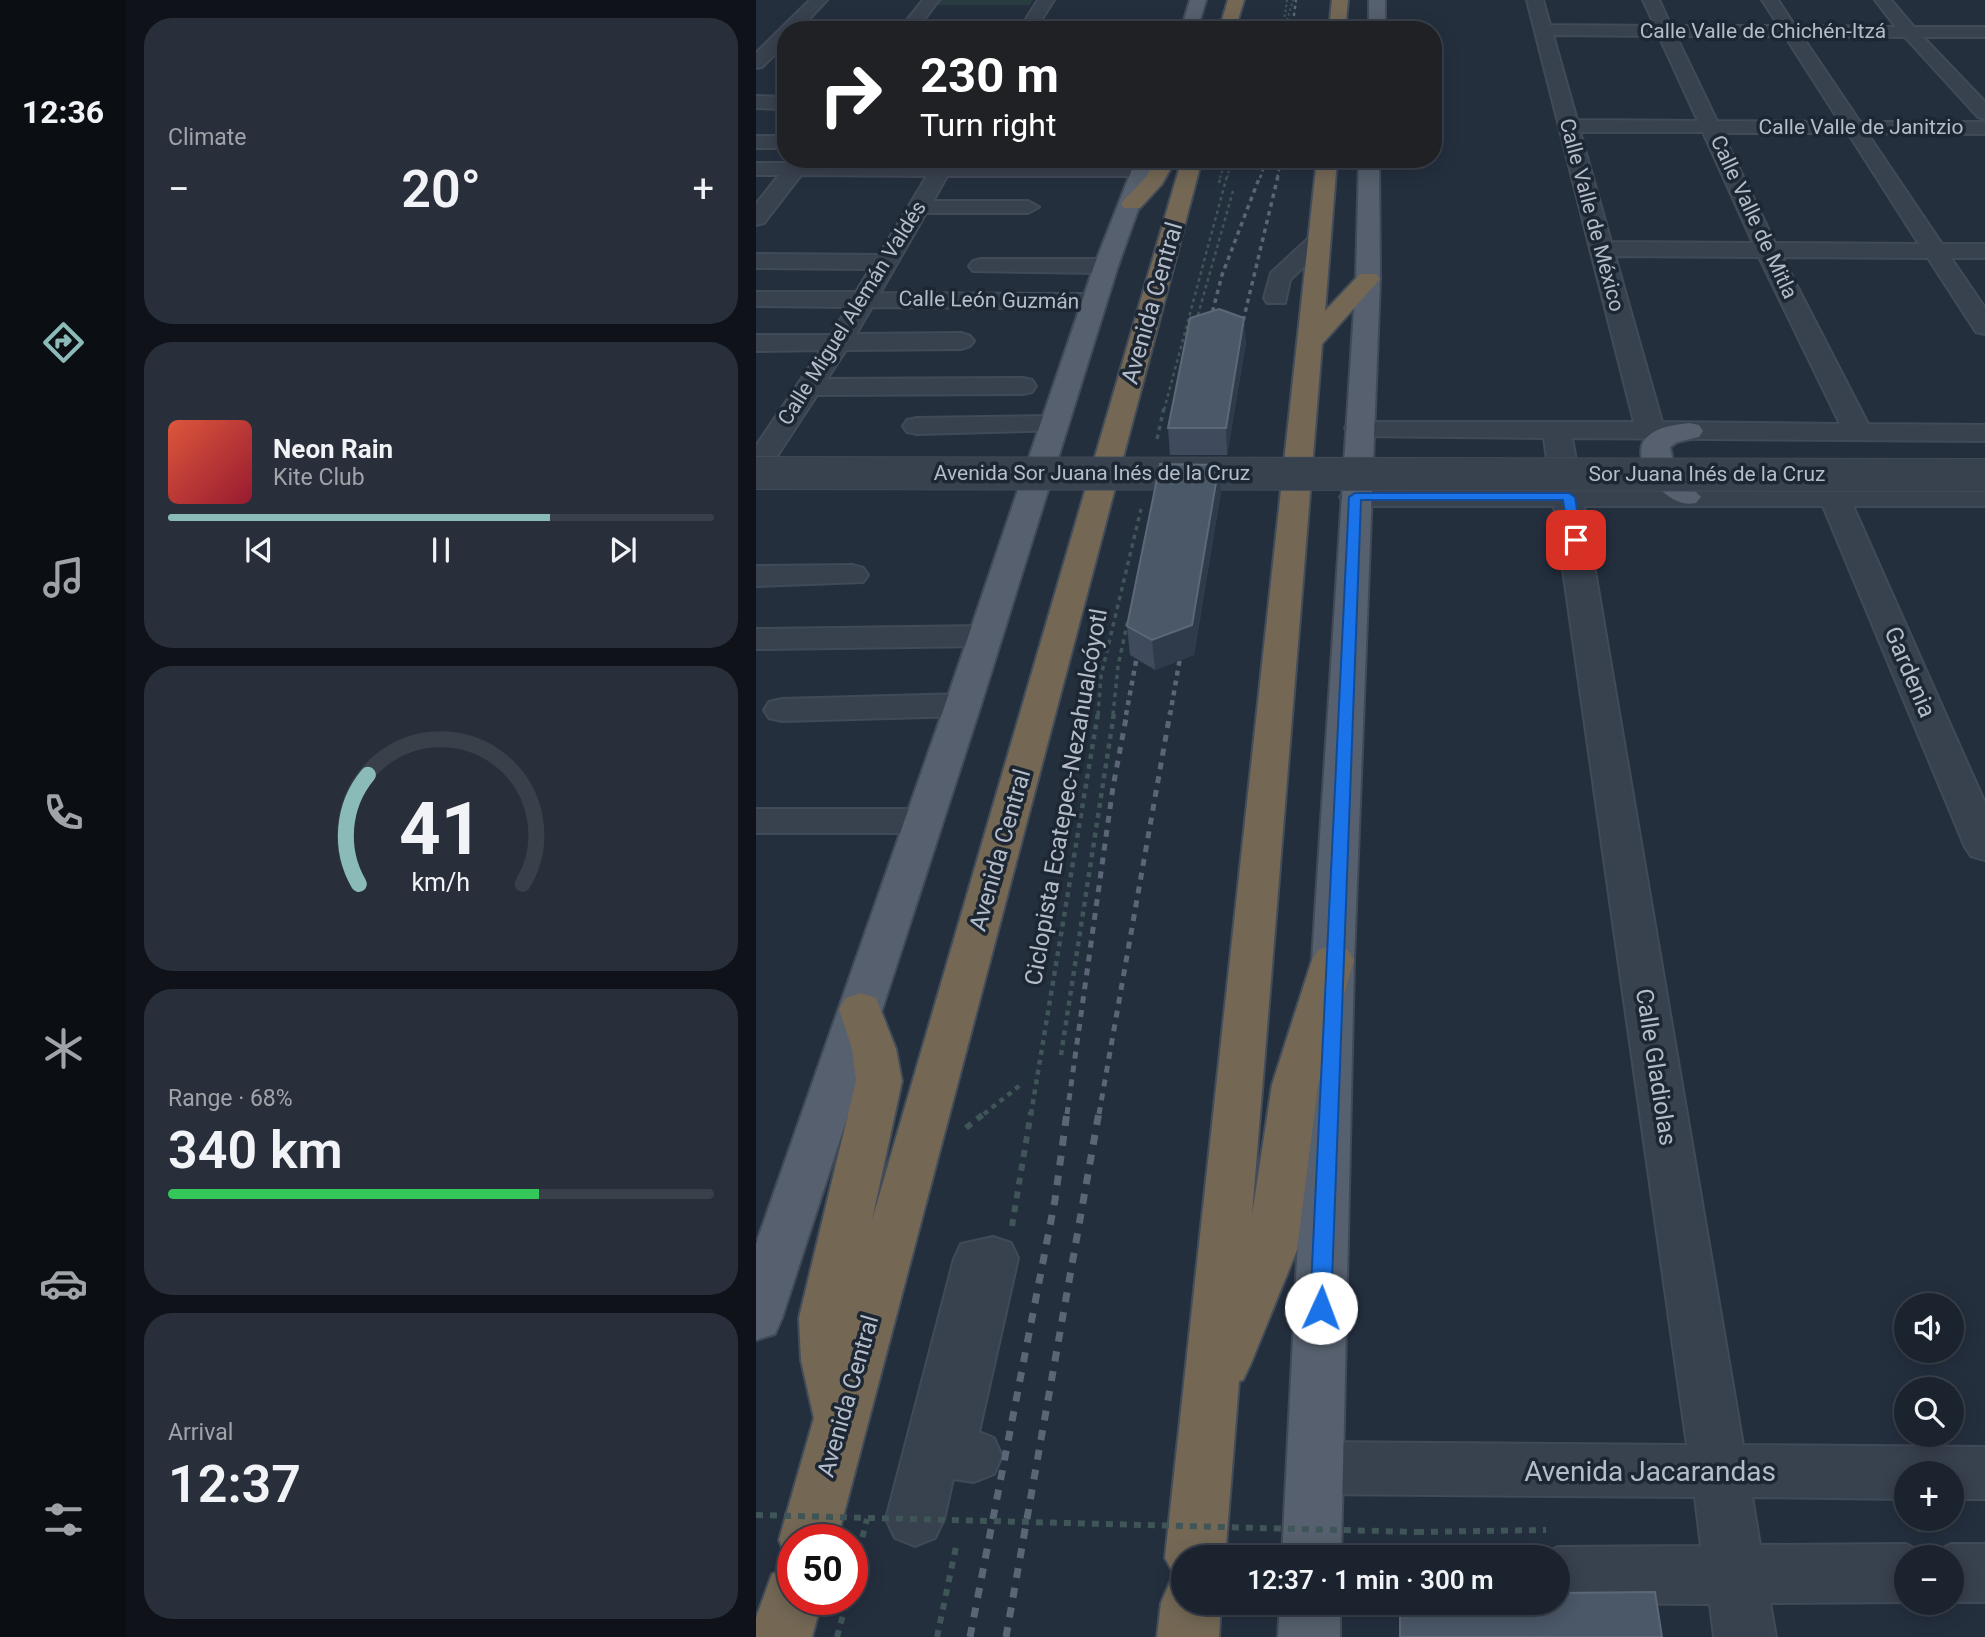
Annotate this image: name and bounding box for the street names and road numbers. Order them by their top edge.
street label: Calle Valle de Chichén-Itzá [1640,19,1886,43]
street label: Calle Valle de Janitzio [1759,115,1963,139]
street label: Calle Valle de México [1555,116,1629,314]
street label: Calle Valle de Mitla [1706,131,1802,303]
street label: Calle Miguel Alemán Valdés [773,197,931,429]
street label: Avenida Central [1116,219,1188,387]
street label: Calle León Guzmán [898,286,1080,314]
street label: Avenida Sor Juana Inés de la Cruz [934,461,1250,485]
street label: Sor Juana Inés de la Cruz [1589,462,1825,486]
street label: Ciclopista Ecatepec-Nezahualcóyotl [1019,607,1113,987]
street label: Gardenia [1878,622,1942,722]
street label: Avenida Central [964,766,1036,934]
street label: Calle Gladiolas [1630,986,1682,1148]
street label: Avenida Central [812,1312,884,1480]
street label: Avenida Jacarandas [1524,1455,1776,1488]

